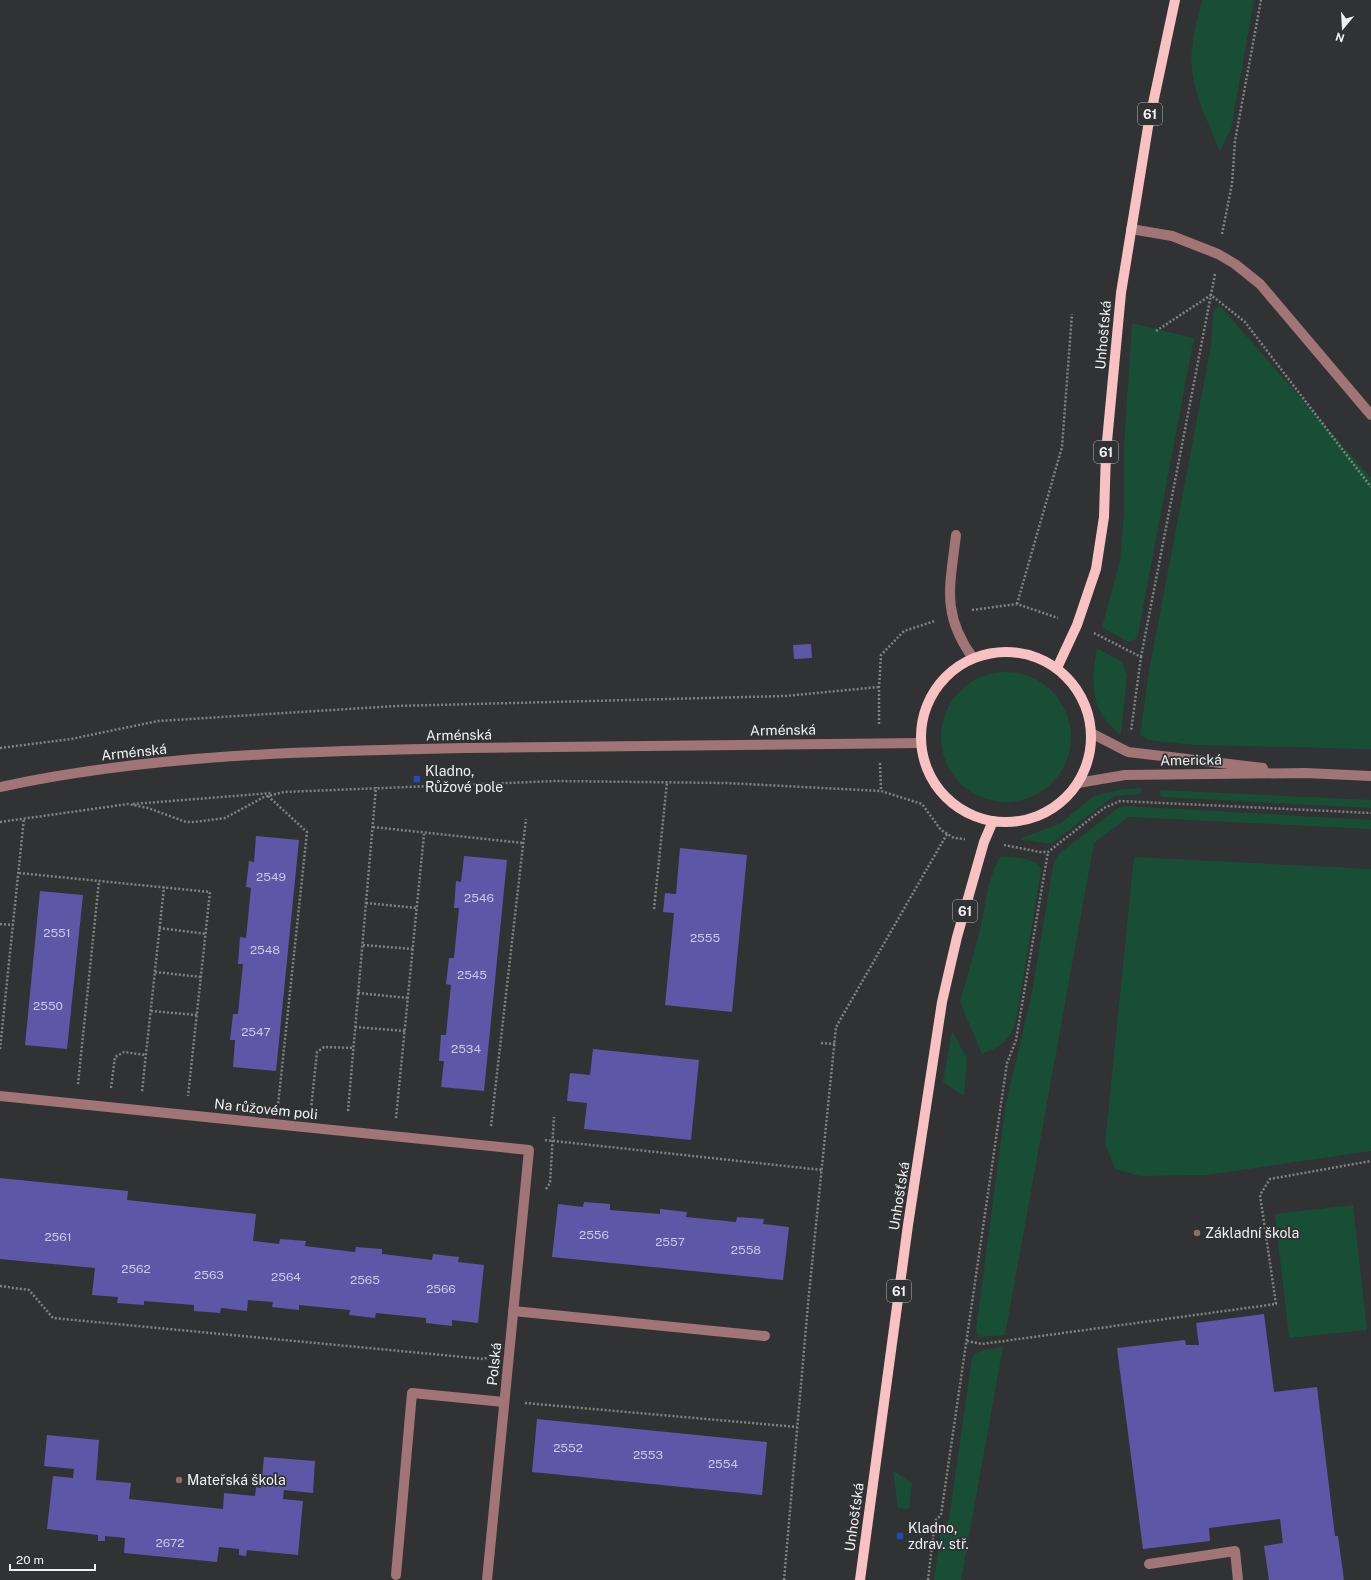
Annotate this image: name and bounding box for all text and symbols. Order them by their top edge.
north arrow [1323,8,1363,48]
text: N [1334,30,1346,45]
road number: 61 [1138,103,1162,125]
street label: Unhošťská [1092,300,1114,370]
road number: 61 [1094,441,1118,463]
street label: Arménská [750,721,816,739]
street label: Arménská [426,726,492,744]
street label: Arménská [100,741,168,763]
street label: Americká [1160,751,1222,769]
place label: Kladno, Růžové pole [425,763,503,795]
marker: Kladno, Růžové pole [412,774,422,784]
house number: 2549 [256,870,286,884]
house number: 2546 [464,891,494,905]
road number: 61 [953,900,977,922]
house number: 2551 [43,926,71,940]
house number: 2555 [690,931,720,945]
house number: 2548 [250,943,280,957]
house number: 2545 [457,968,487,982]
house number: 2550 [33,999,63,1013]
house number: 2547 [241,1025,271,1039]
house number: 2534 [451,1042,481,1056]
street label: Na růžovém poli [213,1096,319,1122]
street label: Unhošťská [886,1161,912,1231]
place label: Základní škola [1205,1225,1299,1241]
house number: 2556 [579,1228,609,1242]
marker: Základní škola [1192,1228,1202,1238]
house number: 2561 [44,1230,72,1244]
house number: 2557 [655,1235,685,1249]
house number: 2558 [731,1243,761,1257]
house number: 2562 [121,1262,151,1276]
house number: 2563 [194,1268,224,1282]
house number: 2564 [271,1270,301,1284]
house number: 2565 [350,1273,380,1287]
road number: 61 [887,1280,911,1302]
house number: 2566 [426,1282,456,1296]
street label: Polská [484,1342,504,1386]
house number: 2552 [553,1441,583,1455]
house number: 2553 [633,1448,663,1462]
house number: 2554 [708,1457,738,1471]
place label: Mateřská škola [187,1472,286,1488]
marker: Mateřská škola [174,1475,184,1485]
street label: Unhošťská [841,1482,867,1552]
place label: Kladno, zdrav. stř. [908,1520,969,1552]
marker: Kladno, zdrav. stř. [895,1531,905,1541]
house number: 2672 [156,1536,184,1550]
scale bar [10,1546,95,1572]
text: 20 m [16,1553,44,1567]

